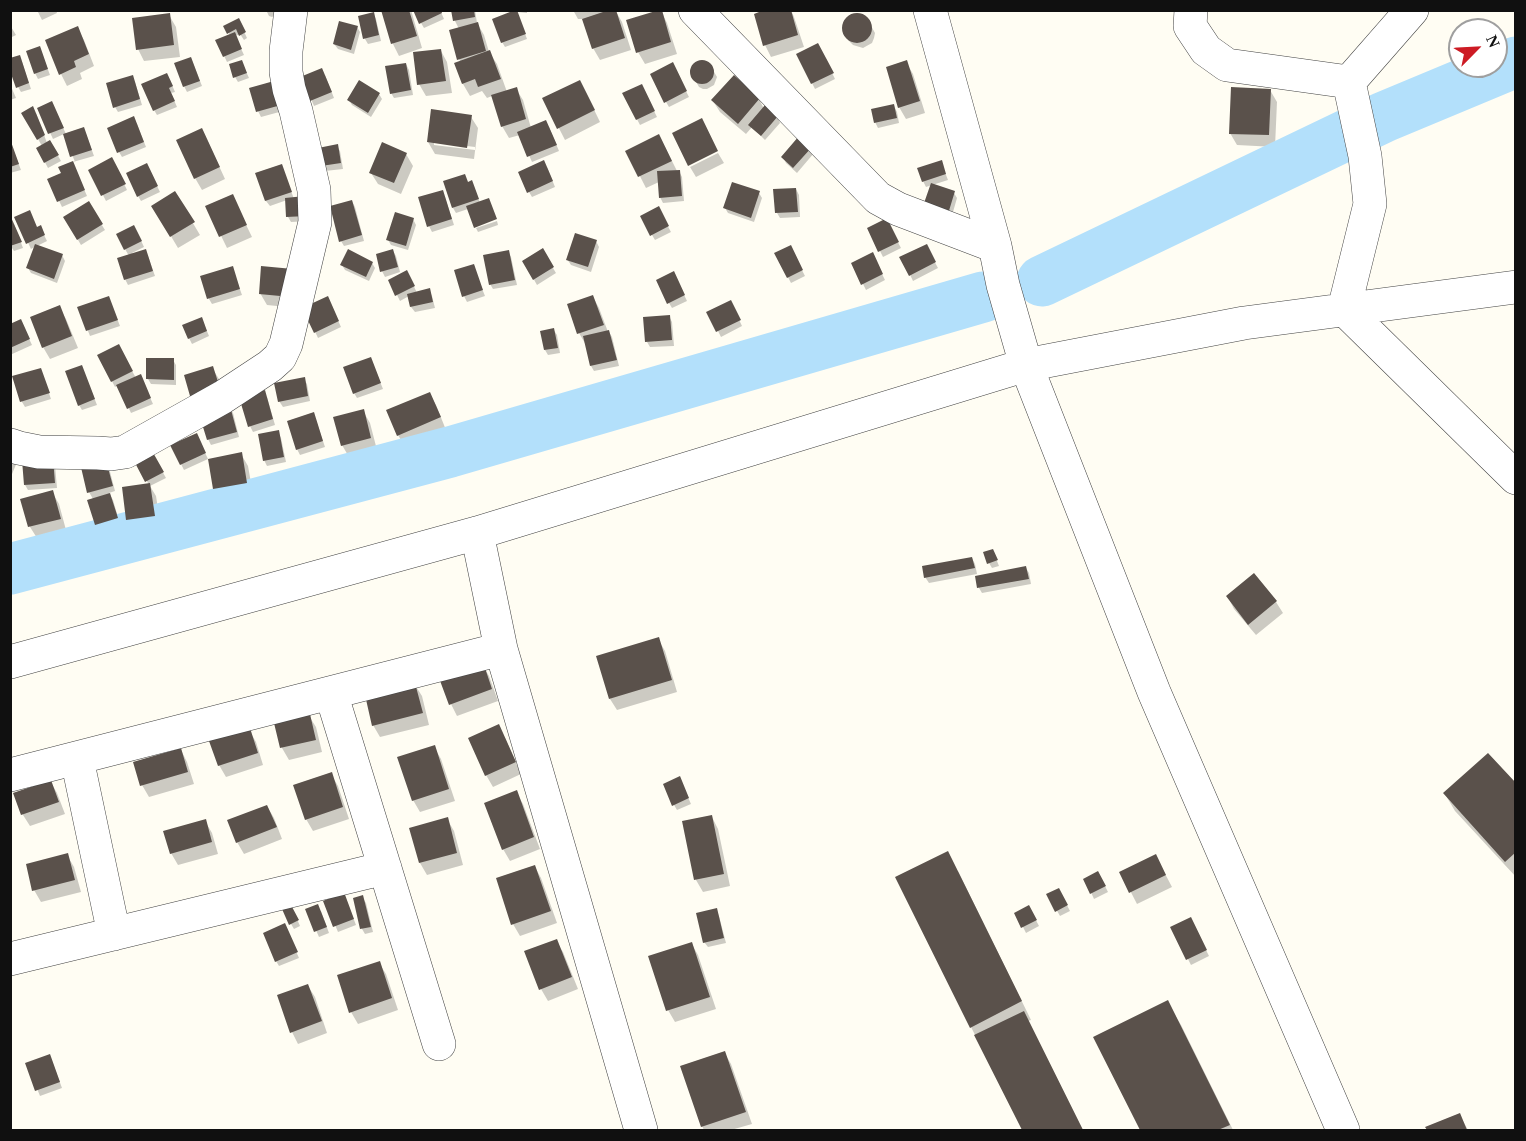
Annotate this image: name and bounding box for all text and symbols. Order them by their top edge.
north arrow [1448,18,1508,78]
text: N [1483,33,1503,50]

